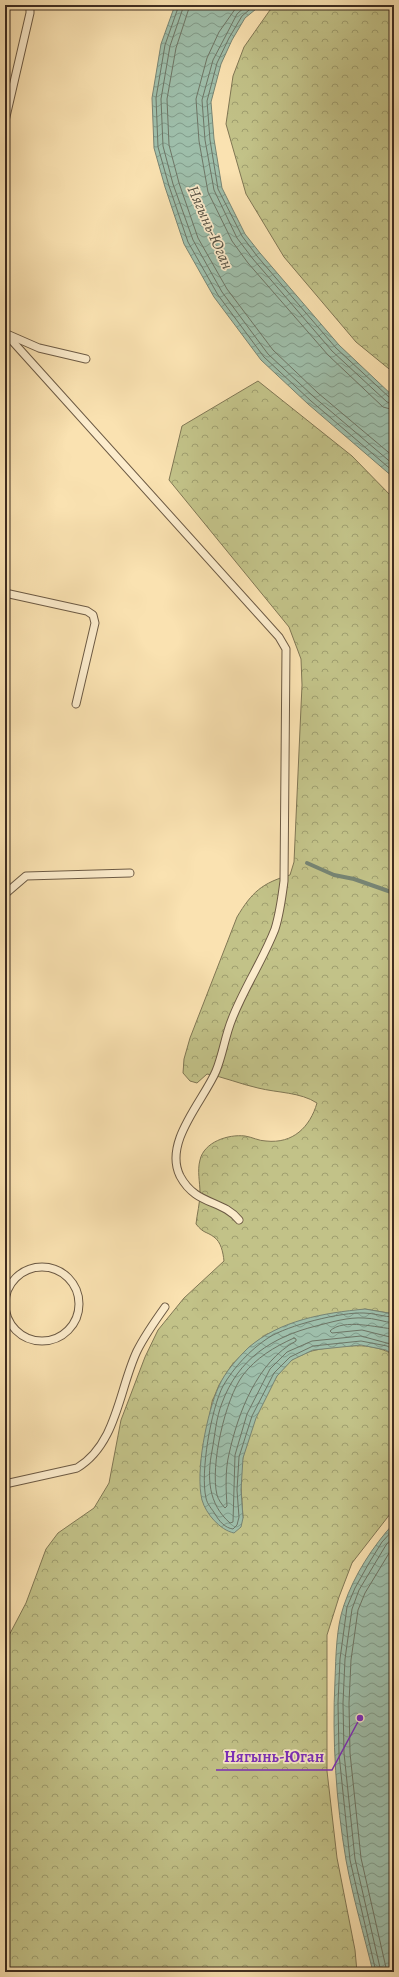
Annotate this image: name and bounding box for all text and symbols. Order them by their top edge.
water label: Нягынь-Юган [182,182,238,273]
callout: Нягынь-Юган [216,1742,332,1770]
text: Нягынь-Юган [224,1746,324,1768]

